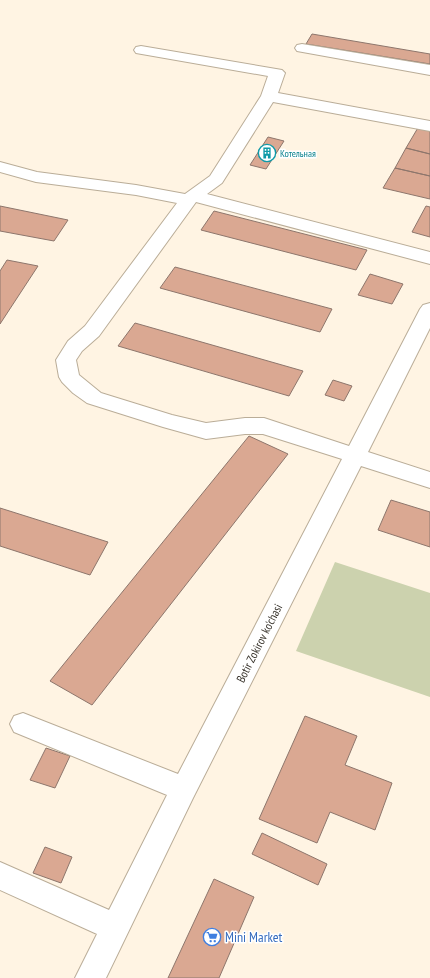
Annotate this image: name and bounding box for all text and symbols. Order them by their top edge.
building icon: Котельная [257,143,277,163]
place label: Котельная [280,147,316,160]
street label: Botir Zokirov ko'chasi [233,601,285,685]
supermarket icon: Mini Market [202,927,222,947]
place label: Mini Market [225,928,283,946]

